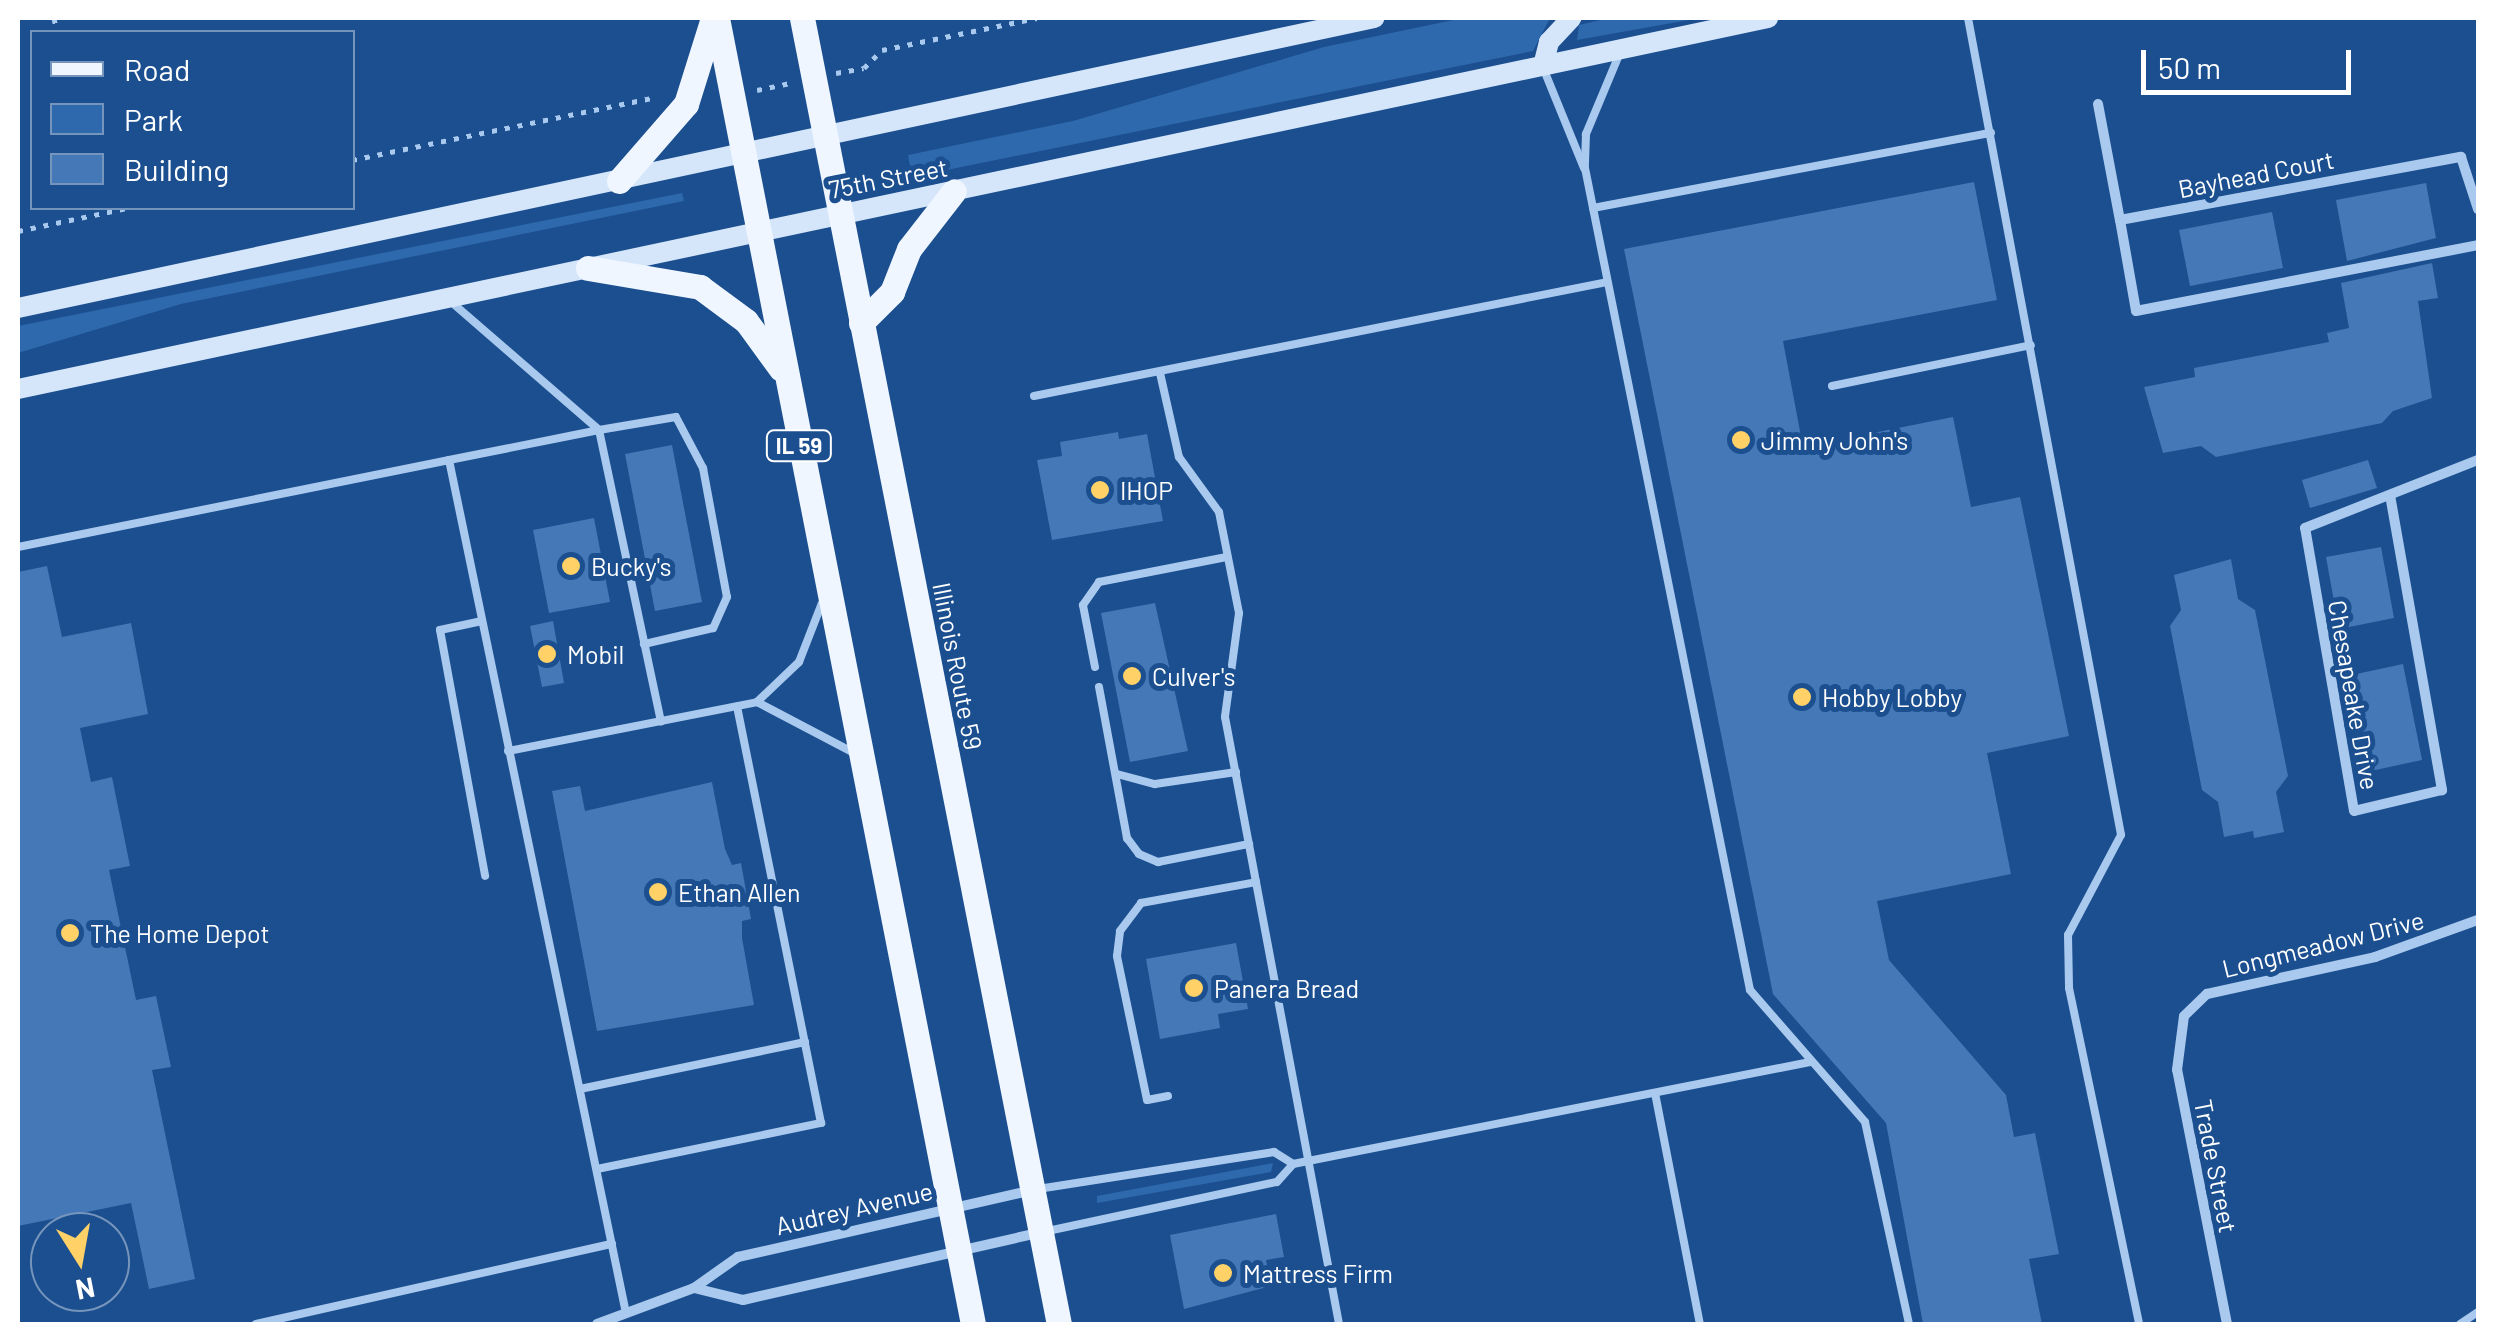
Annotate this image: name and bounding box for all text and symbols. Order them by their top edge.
legend [30,30,355,210]
scale bar [2146,30,2356,92]
text: 50 m [2158,49,2221,85]
text: Road [124,51,190,87]
text: Park [124,101,183,137]
street label: Bayhead Court [2175,144,2337,204]
text: Building [124,151,229,187]
street label: 75th Street [826,152,950,204]
place label: Jimmy John's [1761,425,1908,455]
road number: IL 59 [764,429,834,463]
marker: Jimmy John's [1730,429,1752,451]
place label: IHOP [1120,475,1173,505]
marker: IHOP [1089,479,1111,501]
place label: Bucky's [591,551,671,581]
marker: Bucky's [560,555,582,577]
street label: Illinois Route 59 [927,580,989,752]
street label: Chesapeake Drive [2323,598,2385,792]
place label: Mobil [567,639,624,669]
marker: Mobil [536,643,558,665]
place label: Culver's [1152,661,1236,691]
marker: Culver's [1121,665,1143,687]
place label: Hobby Lobby [1822,682,1962,712]
marker: Hobby Lobby [1791,686,1813,708]
place label: Ethan Allen [678,877,800,907]
marker: Ethan Allen [647,881,669,903]
street label: Longmeadow Drive [2219,904,2427,984]
place label: The Home Depot [90,918,270,948]
marker: The Home Depot [59,922,81,944]
place label: Panera Bread [1214,973,1359,1003]
marker: Panera Bread [1183,977,1205,999]
street label: Trade Street [2188,1097,2244,1235]
street label: Audrey Avenue [773,1175,935,1241]
north arrow [30,1212,130,1312]
place label: Mattress Firm [1243,1258,1393,1288]
marker: Mattress Firm [1212,1262,1234,1284]
text: N [73,1271,98,1308]

